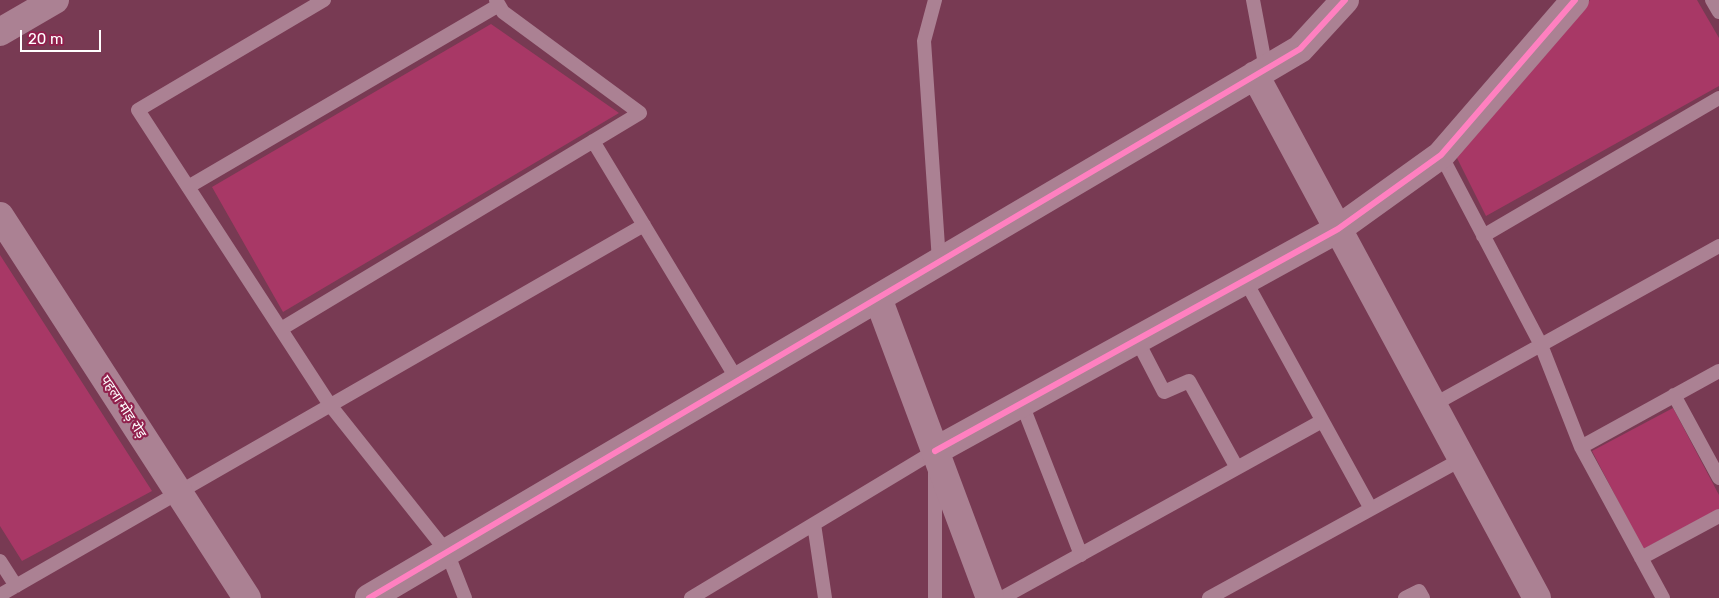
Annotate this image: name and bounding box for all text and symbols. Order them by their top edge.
scale bar [22,20,104,52]
text: 20 m [28,30,63,48]
street label: पहला मोड़ रोड़ [96,372,150,442]

